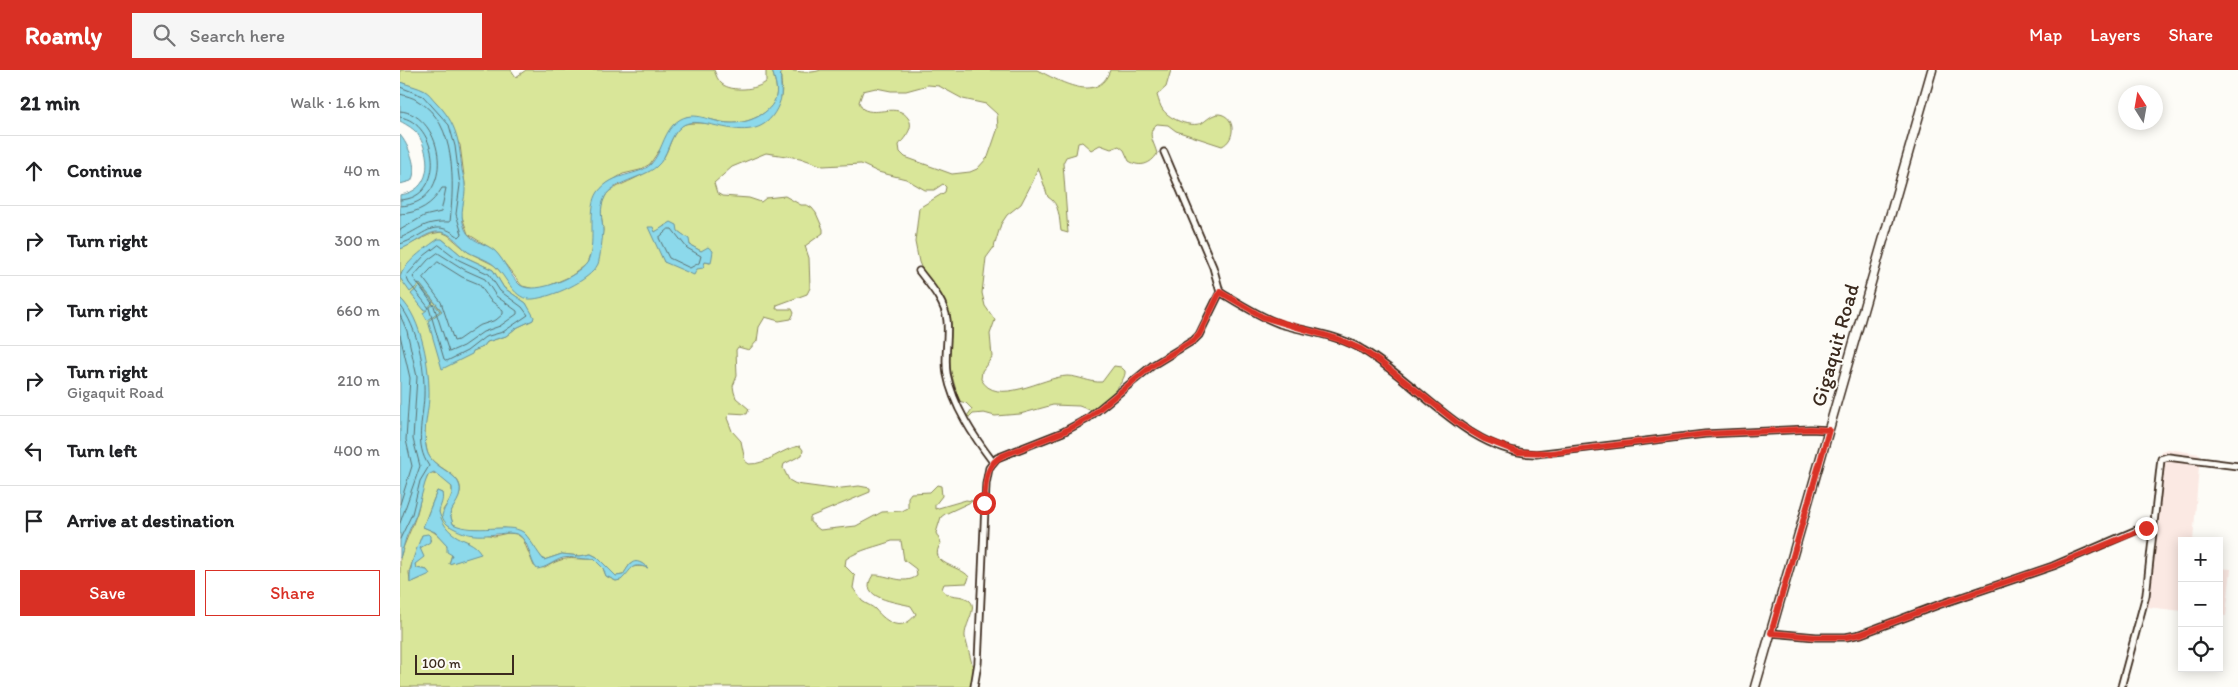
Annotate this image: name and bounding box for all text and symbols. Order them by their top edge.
search box [132,13,482,58]
text: Roamly [25,21,102,50]
icon: search [150,21,178,49]
text: Search here [190,24,285,47]
text: Map [2029,24,2062,46]
text: Layers [2090,24,2140,46]
text: Share [2168,24,2213,46]
north arrow [2118,85,2163,130]
text: 21 min [20,90,80,115]
text: Walk · 1.6 km [290,93,380,112]
icon: ahead [20,157,48,185]
text: Continue [67,159,142,182]
text: 40 m [343,161,380,180]
icon: right [20,227,48,255]
text: Turn right [67,229,148,252]
text: 300 m [335,231,380,250]
street label: Gigaquit Road [1805,280,1864,409]
icon: right [20,297,48,325]
text: Turn right [67,299,148,322]
text: 660 m [336,301,380,320]
text: Turn right [67,360,148,383]
icon: right [20,367,48,395]
text: 210 m [337,371,380,390]
text: Gigaquit Road [67,383,164,402]
icon: left [20,437,48,465]
text: Turn left [67,439,137,462]
text: 400 m [334,441,380,460]
route start [973,492,996,515]
icon: arrive [20,507,48,535]
text: Arrive at destination [67,509,234,532]
route end [2135,517,2158,540]
map controls [2178,537,2223,672]
button: + [2178,537,2223,582]
button: Save [20,570,195,616]
button: Share [205,570,380,616]
button: − [2178,582,2223,627]
button: locate [2178,627,2223,672]
scale bar [415,652,514,675]
text: 100 m [422,655,461,672]

